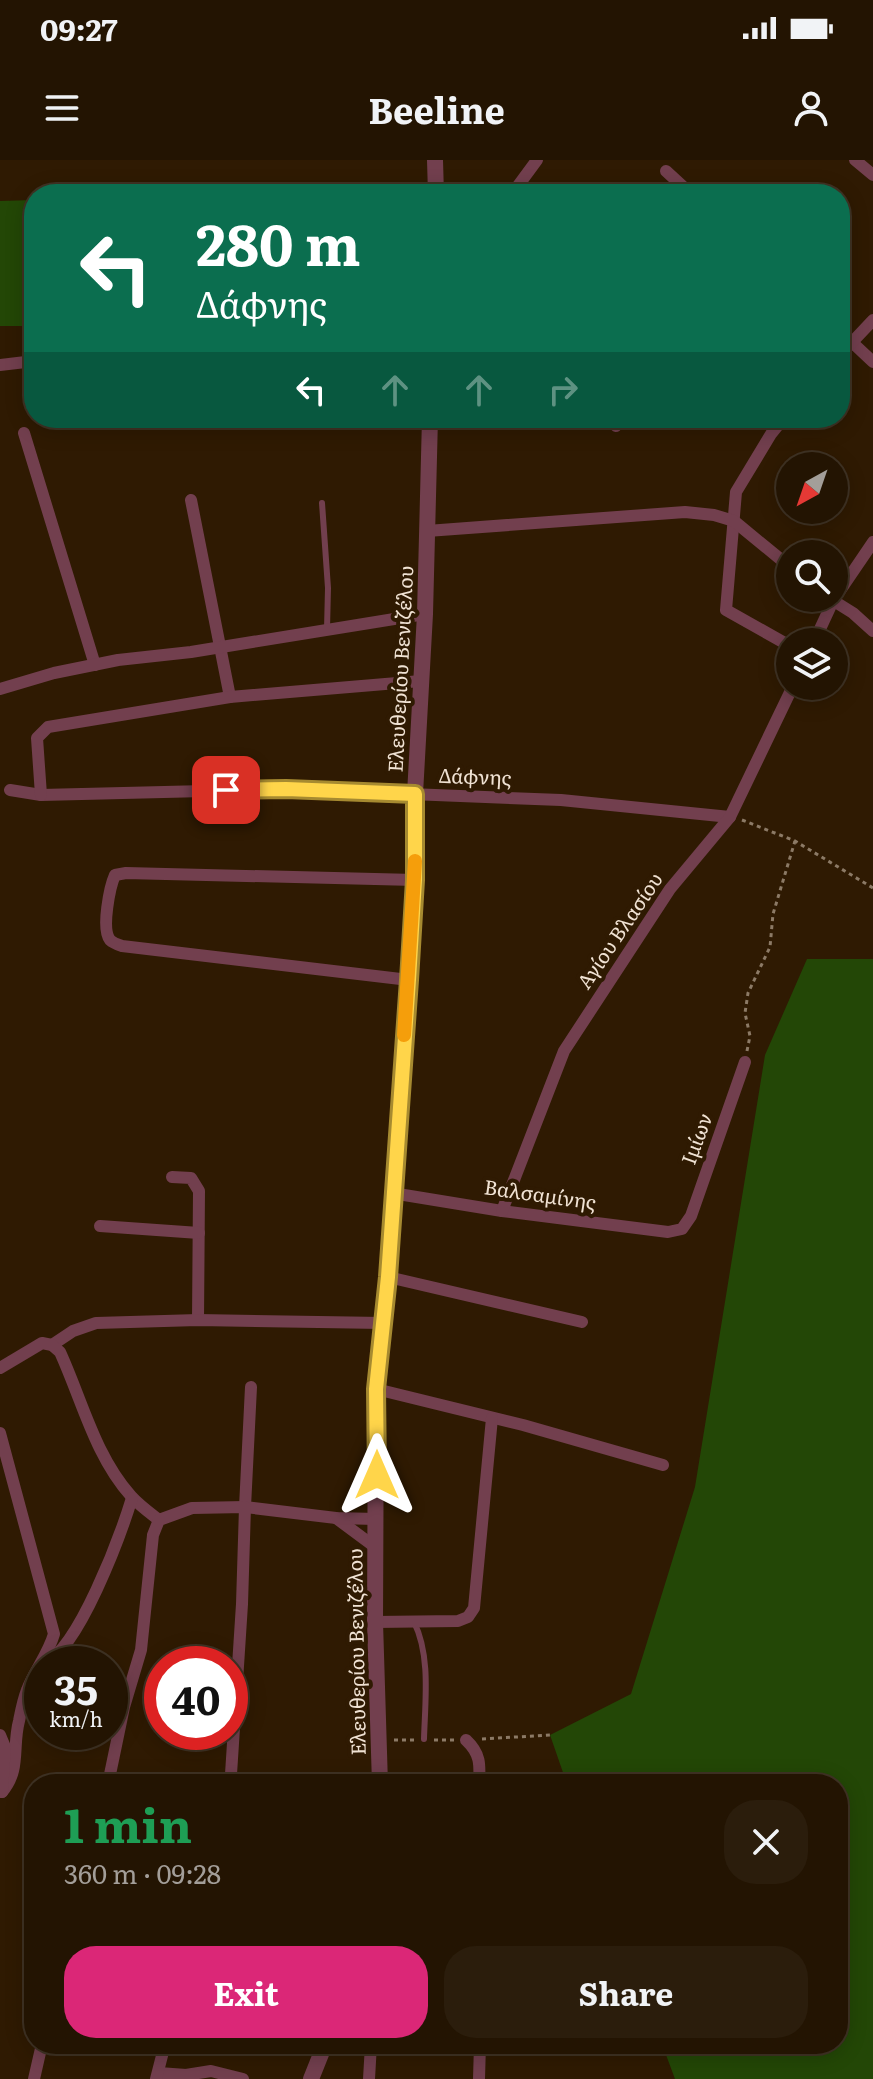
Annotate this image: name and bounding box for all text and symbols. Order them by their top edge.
text: 09:27 [40,6,118,50]
text: Beeline [368,82,505,135]
icon: menu [40,86,84,130]
icon: person [789,86,833,130]
text: 280 m [196,200,361,283]
icon: left [64,216,168,320]
text: Δάφνης [196,276,327,329]
icon: left [289,368,333,412]
icon: ahead [373,368,417,412]
icon: ahead [457,368,501,412]
icon: right [541,368,585,412]
north arrow [776,452,848,524]
map controls [776,452,848,700]
button: search [776,540,848,612]
street label: Ελευθερίου Βενιζέλου [379,565,419,773]
button: layers [776,628,848,700]
pin [192,756,260,824]
street label: Δάφνης [438,759,512,791]
icon: arrive [204,768,248,812]
street label: Αγίου Βλασίου [568,866,669,994]
street label: Ιμίων [672,1108,718,1168]
street label: Βαλσαμίνης [482,1170,598,1216]
position arrow [335,1433,419,1517]
street label: Ελευθερίου Βενιζέλου [338,1548,372,1756]
speed limit sign: 40 [144,1646,248,1750]
text: 35 [54,1658,98,1717]
text: km/h [49,1703,103,1733]
text: 1 min [64,1787,192,1858]
button: close [724,1800,808,1884]
text: 360 m · 09:28 [64,1853,221,1892]
button: Exit [64,1946,428,2038]
button: Share [444,1946,808,2038]

